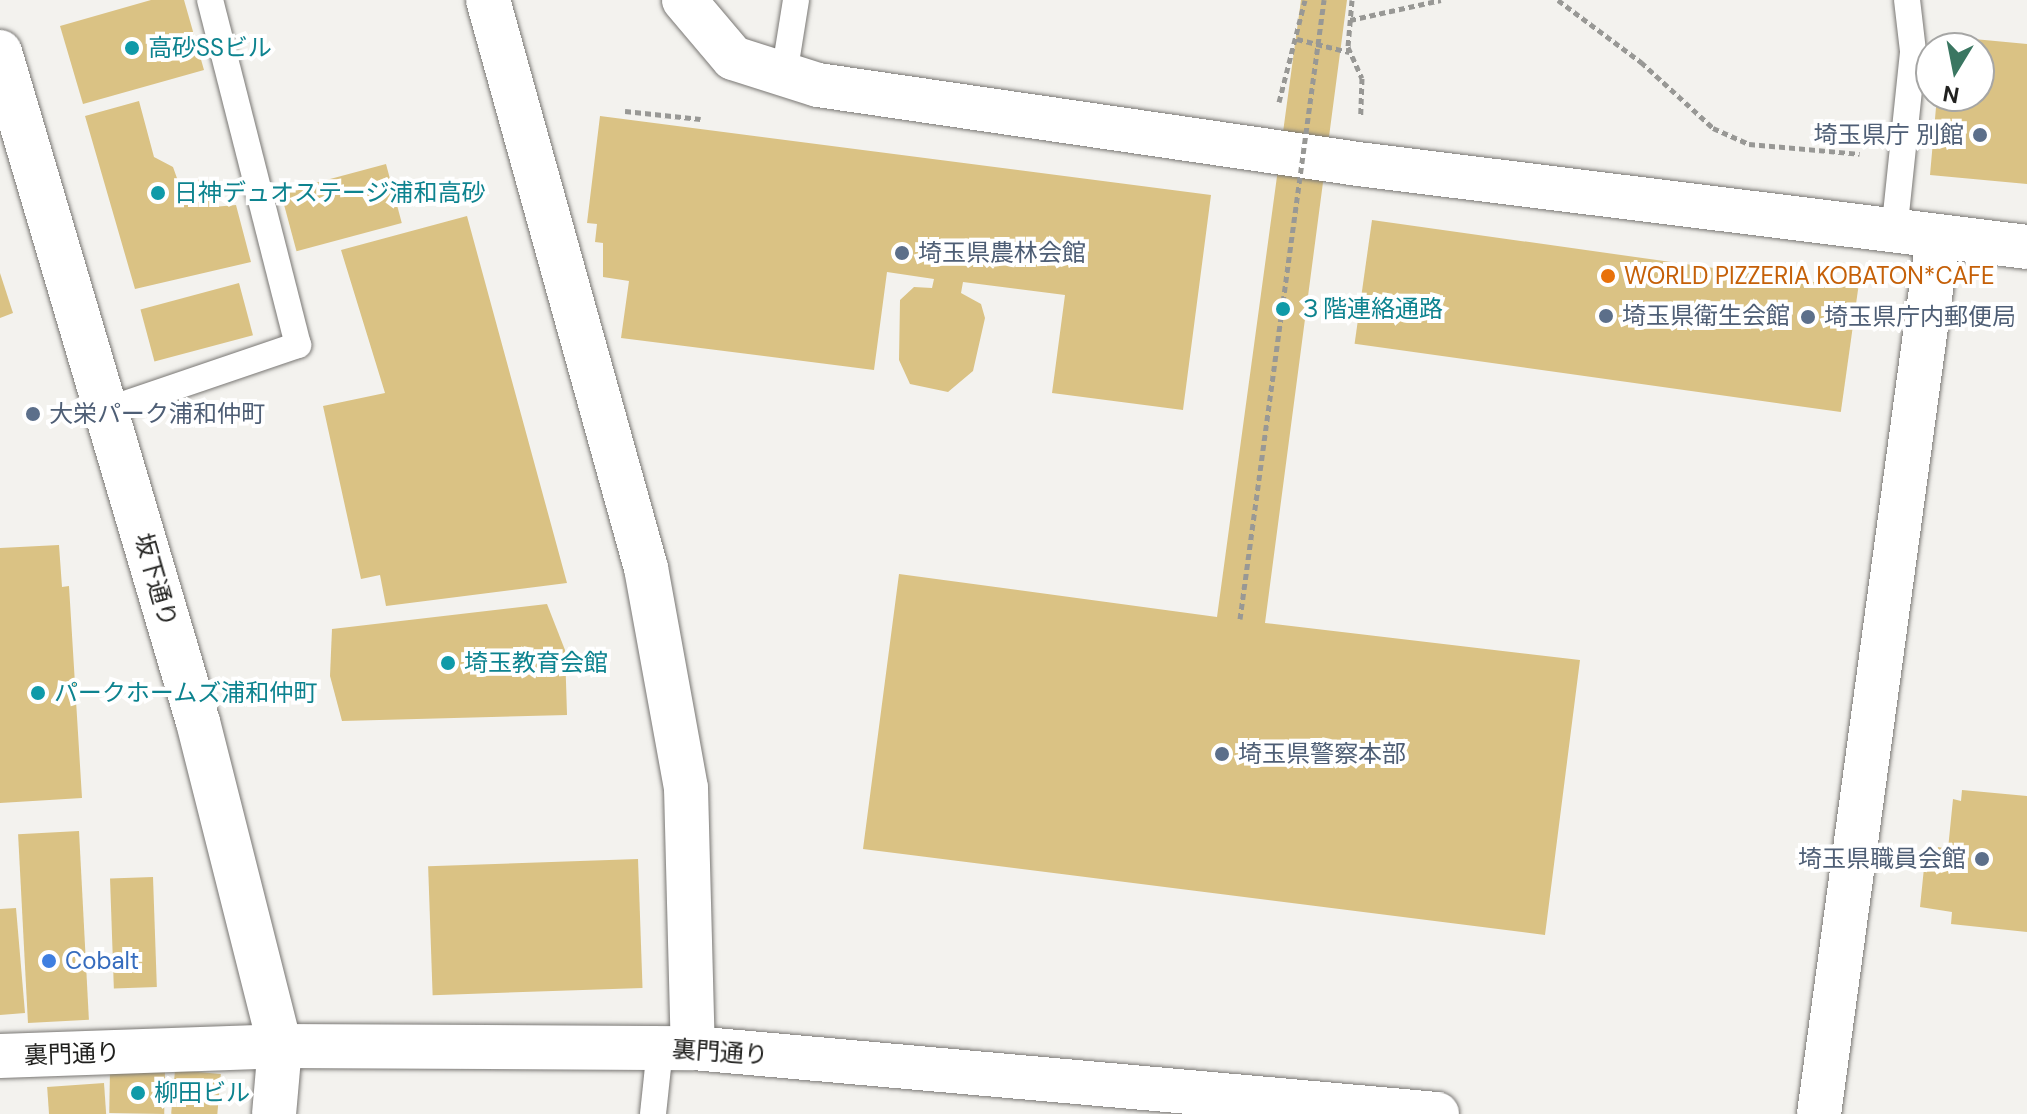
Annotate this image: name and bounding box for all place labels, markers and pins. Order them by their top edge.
place label: 高砂SSビル [148,34,272,62]
marker: 高砂SSビル [123,39,141,57]
place label: 埼玉県庁 別館 [1814,121,1964,149]
marker: 埼玉県庁 別館 [1971,126,1989,144]
place label: 日神デュオステージ浦和高砂 [174,179,486,207]
marker: 日神デュオステージ浦和高砂 [149,184,167,202]
place label: 埼玉県農林会館 [918,239,1086,267]
marker: 埼玉県農林会館 [893,244,911,262]
place label: WORLD PIZZERIA KOBATON*CAFE [1624,262,1995,290]
marker: WORLD PIZZERIA KOBATON*CAFE [1599,267,1617,285]
place label: ３階連絡通路 [1299,295,1443,323]
marker: ３階連絡通路 [1274,300,1292,318]
place label: 埼玉県衛生会館 [1622,302,1790,330]
place label: 埼玉県庁内郵便局 [1824,303,2016,331]
marker: 埼玉県衛生会館 [1597,307,1615,325]
marker: 埼玉県庁内郵便局 [1799,308,1817,326]
place label: 大栄パーク浦和仲町 [49,400,265,428]
marker: 大栄パーク浦和仲町 [24,405,42,423]
place label: 埼玉教育会館 [464,649,608,677]
marker: 埼玉教育会館 [439,654,457,672]
place label: パークホームズ浦和仲町 [54,679,318,707]
marker: パークホームズ浦和仲町 [29,684,47,702]
place label: 埼玉県警察本部 [1238,740,1406,768]
marker: 埼玉県警察本部 [1213,745,1231,763]
place label: 埼玉県職員会館 [1798,845,1966,873]
marker: 埼玉県職員会館 [1973,850,1991,868]
place label: Cobalt [65,947,139,975]
marker: Cobalt [40,952,58,970]
place label: 柳田ビル [154,1079,250,1107]
marker: 柳田ビル [129,1084,147,1102]

